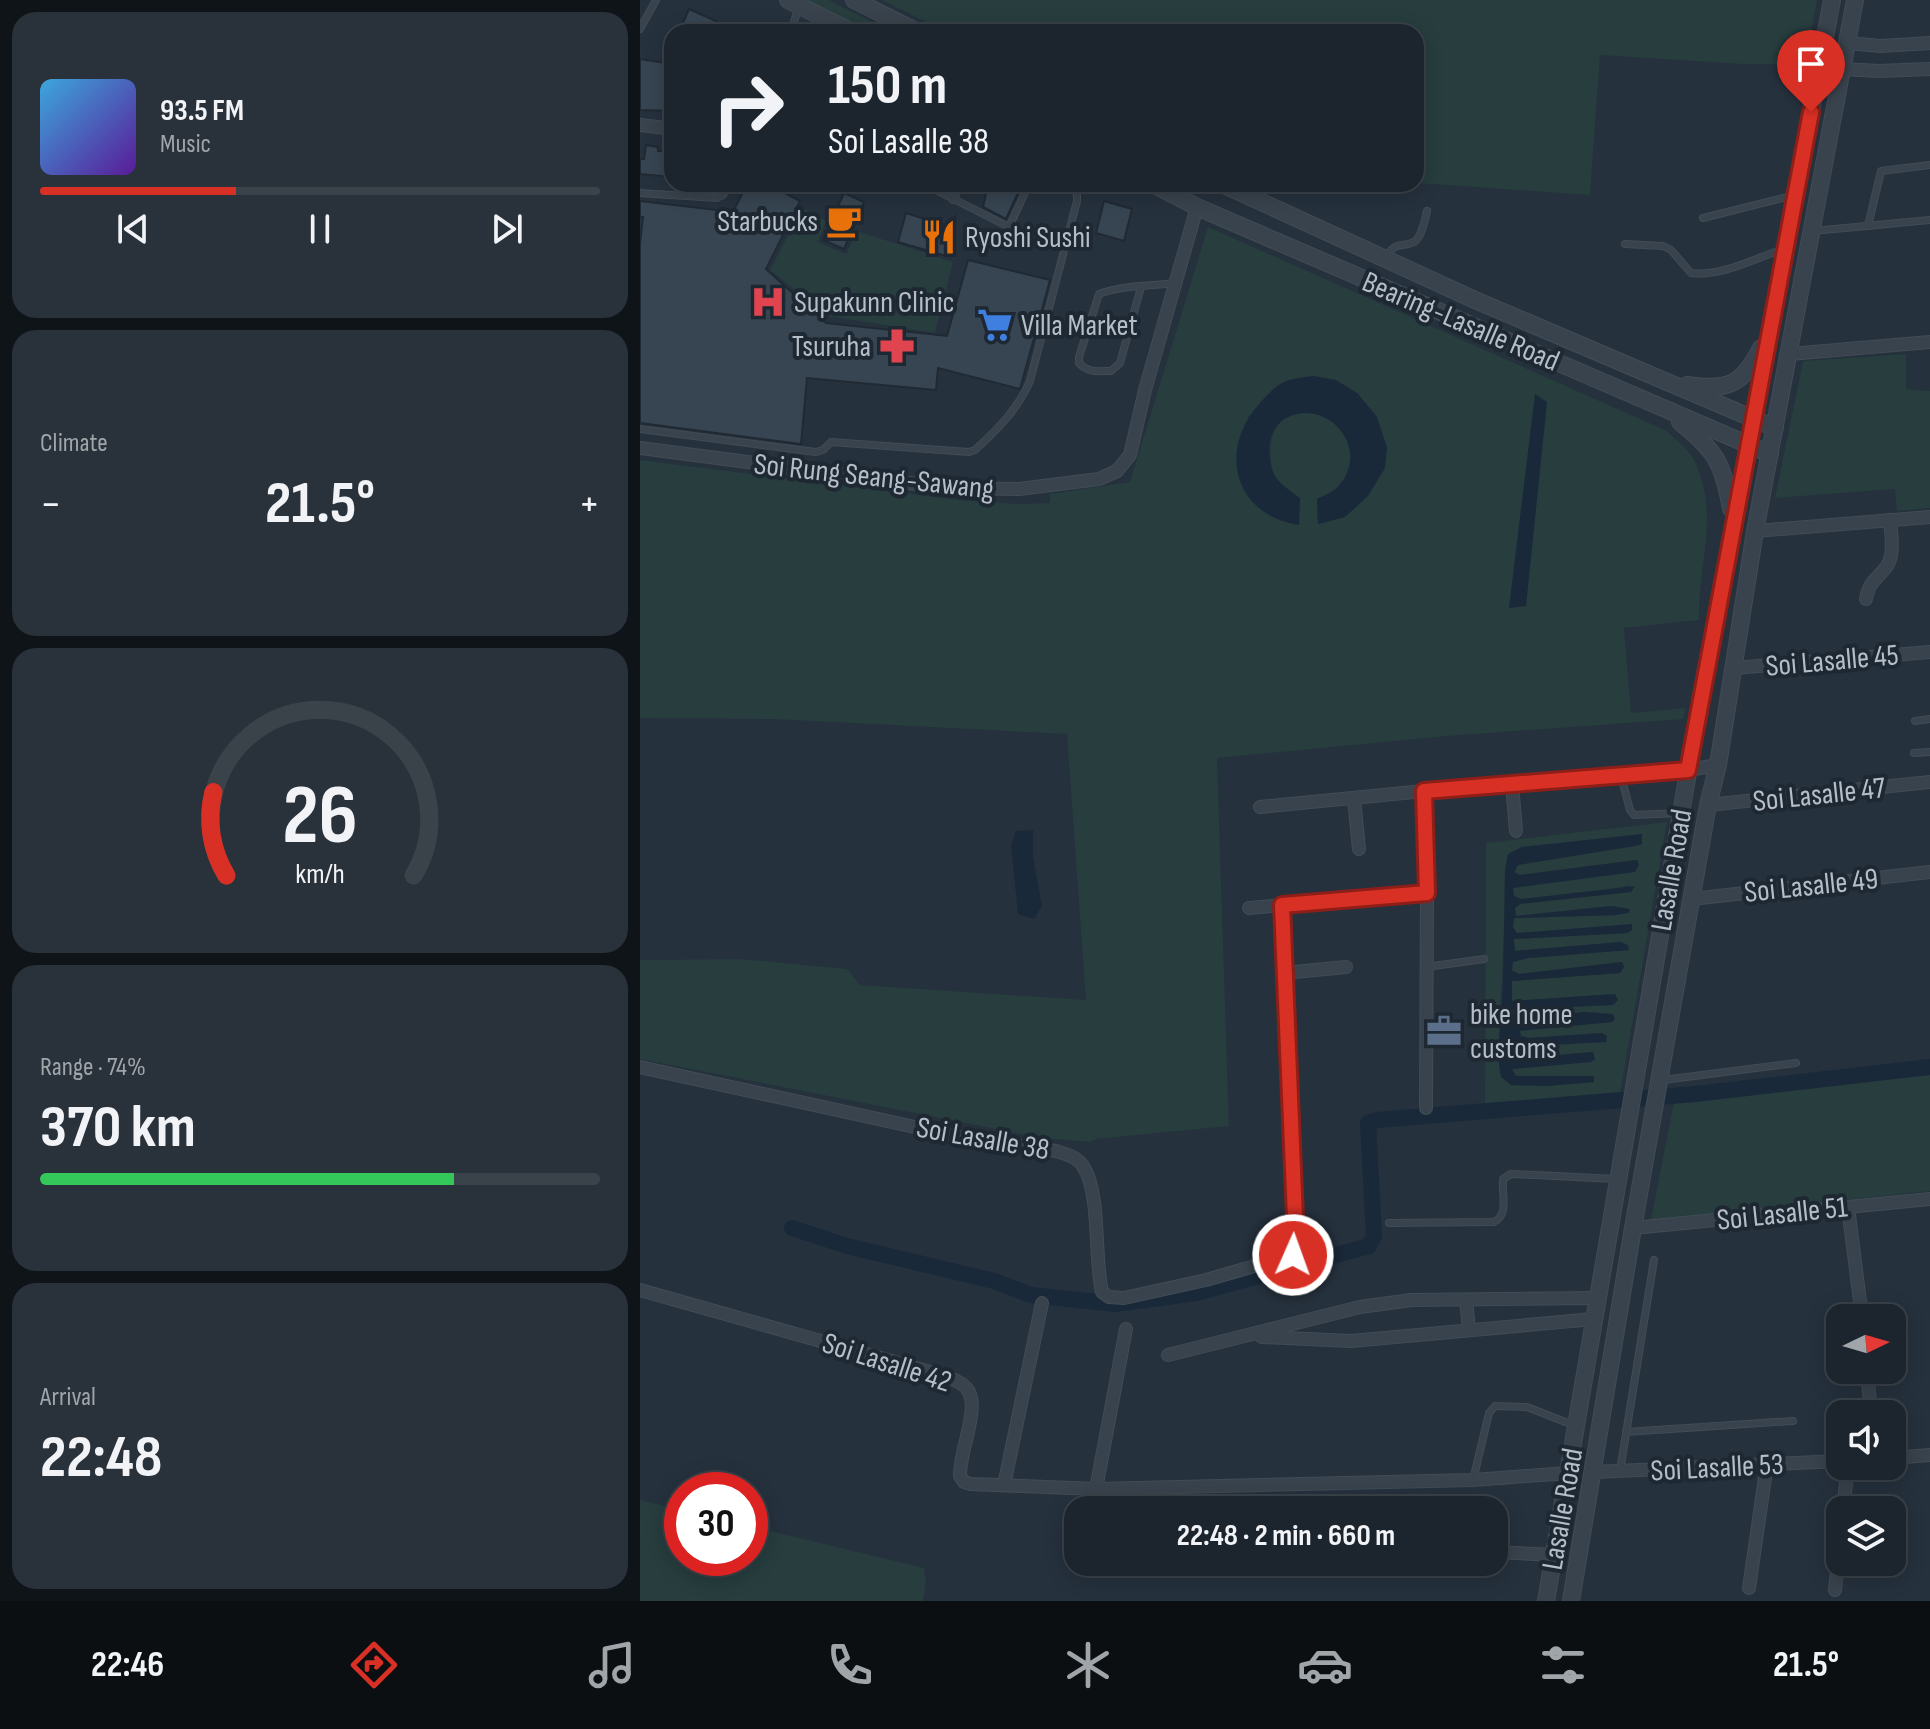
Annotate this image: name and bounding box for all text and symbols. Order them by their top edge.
pin [1777,30,1845,112]
icon: arrive [1789,42,1833,86]
text: 150 m [828,53,947,120]
icon: right [696,56,800,160]
text: 93.5 FM [160,93,244,129]
text: Soi Lasalle 38 [828,121,989,164]
text: Music [160,129,211,160]
cafe icon: Starbucks [825,202,863,240]
place label: Starbucks [717,204,818,240]
icon: previous [111,207,155,251]
icon: pause [298,207,342,251]
icon: next [485,207,529,251]
restaurant icon: Ryoshi Sushi [920,218,958,256]
place label: Ryoshi Sushi [965,220,1091,256]
street label: Bearing-Lasalle Road [1357,264,1565,380]
hospital icon: Supakunn Clinic [749,283,787,321]
place label: Supakunn Clinic [794,285,955,321]
supermarket icon: Villa Market [976,306,1014,344]
place label: Villa Market [1021,308,1138,344]
pharmacy icon: Tsuruha [878,327,916,365]
place label: Tsuruha [792,329,871,365]
text: Climate [40,428,108,459]
street label: Soi Rung Seang-Sawang [752,446,996,508]
text: 21.5° [265,468,375,540]
text: − [40,478,62,531]
text: + [578,478,600,531]
street label: Soi Lasalle 45 [1764,637,1900,685]
text: 26 [282,767,358,867]
street label: Soi Lasalle 47 [1751,770,1887,820]
street label: Lasalle Road [1644,807,1700,934]
text: km/h [295,858,345,893]
street label: Soi Lasalle 49 [1742,861,1880,911]
place label: bike home customs [1470,997,1572,1067]
office icon: bike home customs [1425,1012,1463,1050]
text: Range · 74% [40,1052,146,1083]
text: 370 km [40,1092,196,1164]
street label: Soi Lasalle 38 [914,1110,1052,1168]
street label: Soi Lasalle 51 [1715,1189,1850,1239]
position arrow [1251,1213,1335,1297]
north arrow [1826,1304,1906,1384]
map controls [1826,1304,1906,1576]
street label: Soi Lasalle 42 [818,1325,956,1401]
text: Arrival [40,1382,96,1413]
button: sound [1826,1400,1906,1480]
text: 22:48 [40,1422,162,1494]
street label: Lasalle Road [1535,1446,1591,1573]
street label: Soi Lasalle 53 [1650,1447,1784,1489]
speed limit sign: 30 [664,1472,768,1576]
button: layers [1826,1496,1906,1576]
text: 22:48 · 2 min · 660 m [1177,1518,1395,1554]
icon: directions [346,1637,402,1693]
icon: music [584,1637,640,1693]
icon: phone [822,1637,878,1693]
icon: climate [1060,1637,1116,1693]
icon: car [1297,1637,1353,1693]
icon: filters [1535,1637,1591,1693]
text: 22:46 [91,1644,164,1687]
text: 21.5° [1773,1644,1839,1687]

